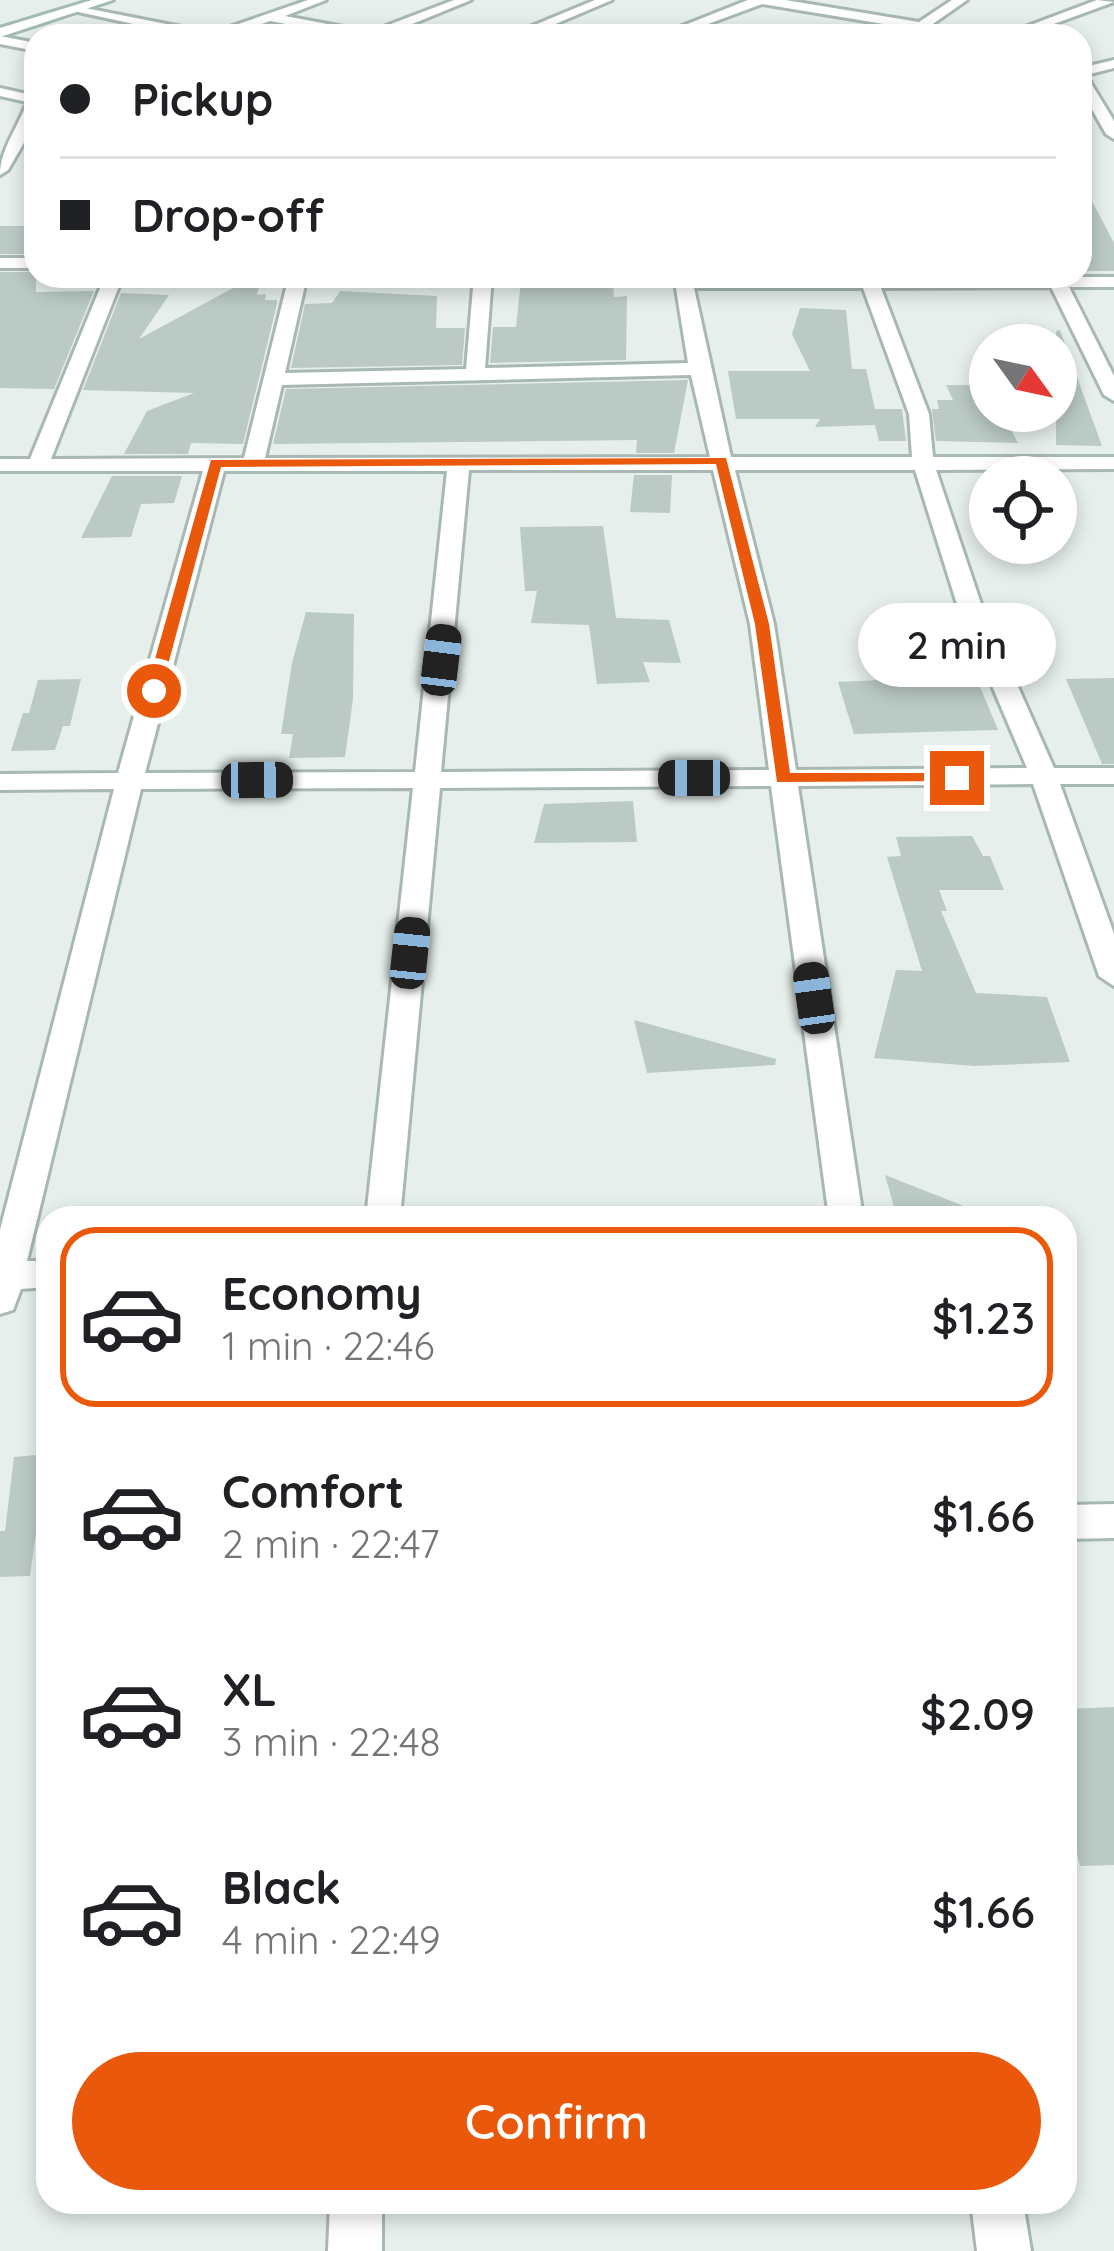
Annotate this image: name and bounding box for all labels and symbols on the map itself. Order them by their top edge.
north arrow [969,324,1077,432]
callout: 2 min [858,604,1056,688]
car [419,622,463,698]
route start [127,664,181,718]
route end [930,751,984,805]
car [658,760,730,796]
car [221,761,293,799]
car [388,915,432,991]
car [791,960,837,1036]

